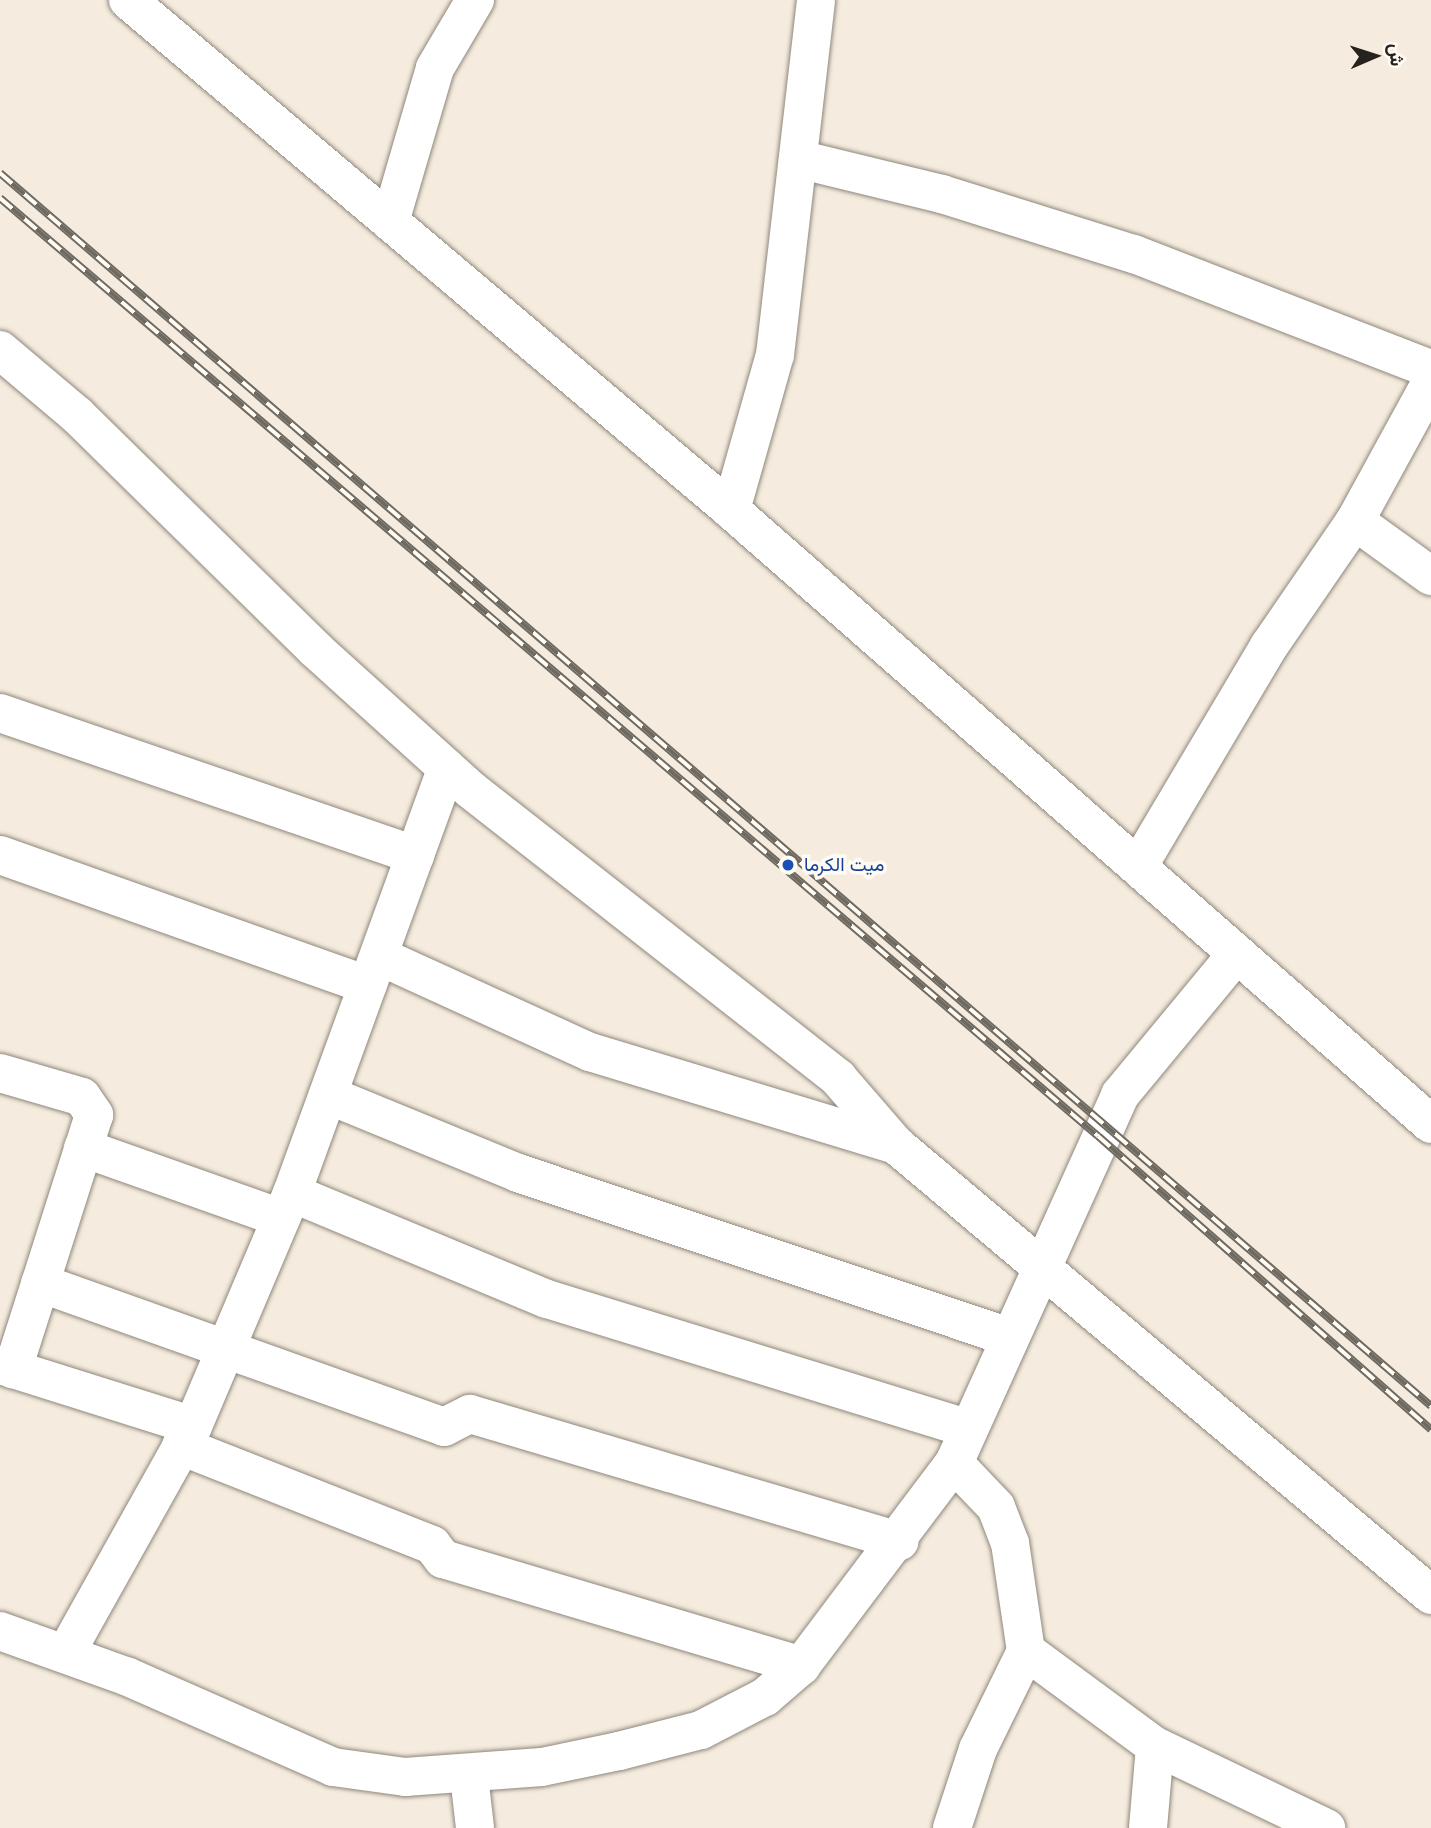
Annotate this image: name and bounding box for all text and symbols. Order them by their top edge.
north arrow [1340,21,1410,91]
text: ش [1385,43,1408,67]
place label: ميت الكرما [804,854,884,876]
marker: ميت الكرما [778,855,798,875]

